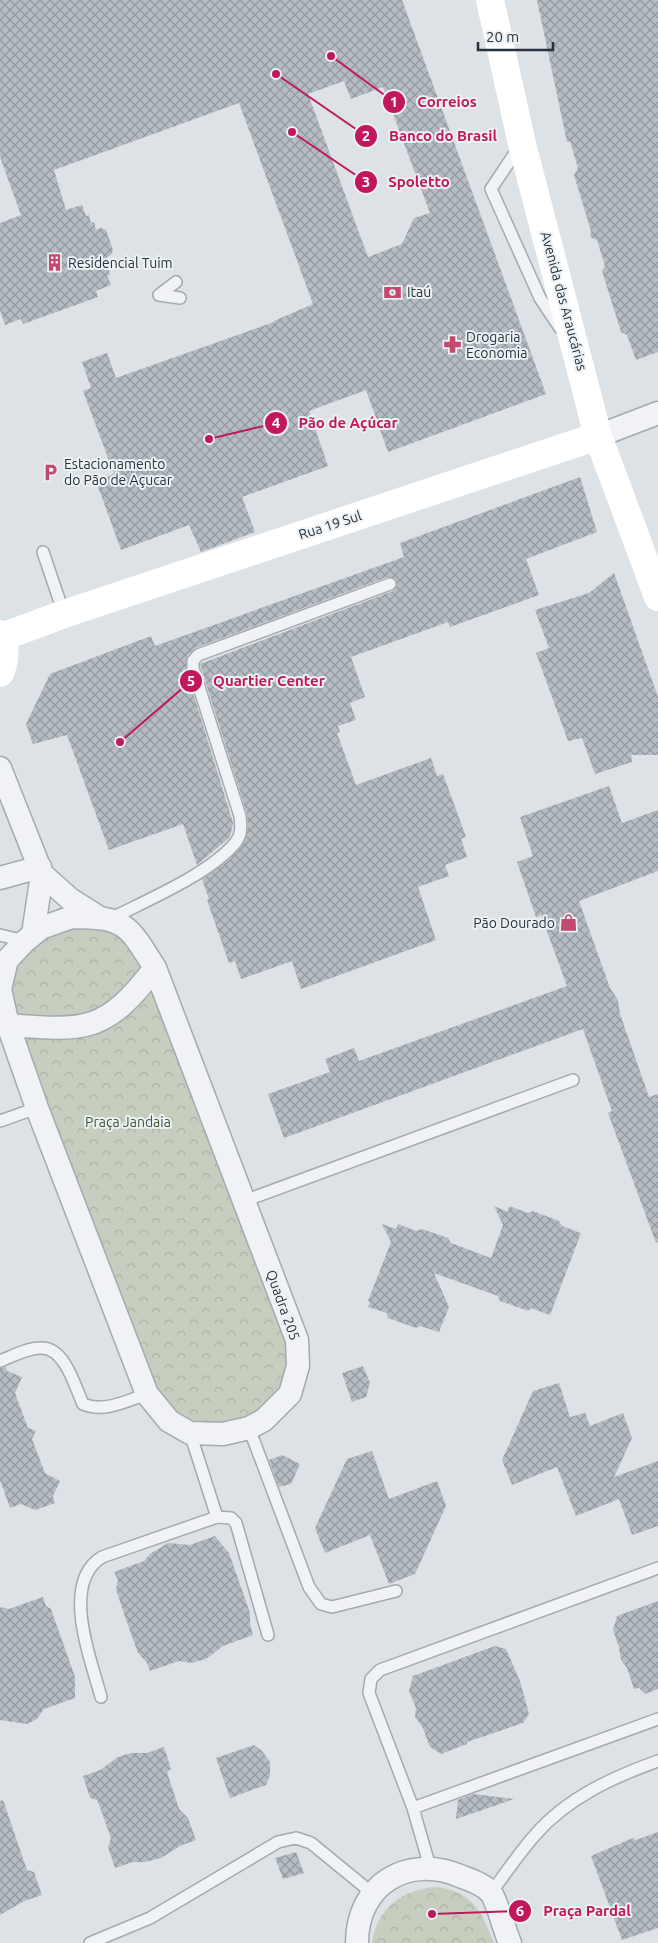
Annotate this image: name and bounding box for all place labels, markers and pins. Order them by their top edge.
callout: Correios [382,87,486,117]
callout: Banco do Brasil [354,121,507,151]
callout: Spoletto [353,167,460,197]
building icon: Residencial Tuim [44,253,64,273]
place label: Residencial Tuim [68,255,173,271]
bank icon: Itaú [383,282,403,302]
place label: Itaú [407,284,431,300]
place label: Drogaria Economia [466,329,527,361]
pharmacy icon: Drogaria Economia [442,335,462,355]
callout: Pão de Açúcar [263,408,407,438]
place label: Estacionamento do Pão de Açucar [64,456,173,488]
parking icon: Estacionamento do Pão de Açucar [40,462,60,482]
callout: Quartier Center [178,666,335,696]
shop icon: Pão Dourado [559,913,579,933]
place label: Pão Dourado [473,915,555,931]
callout: Praça Pardal [508,1896,640,1926]

